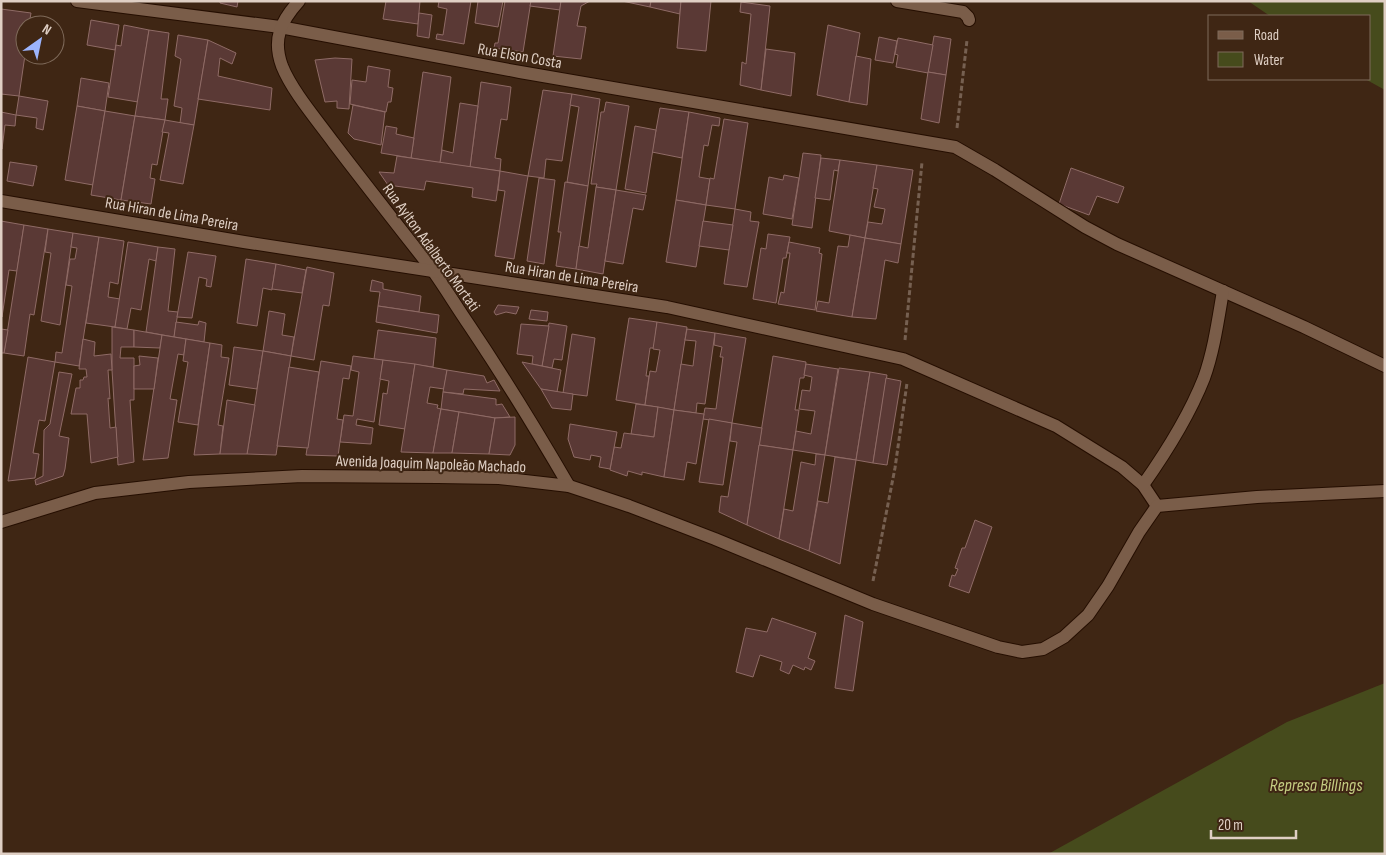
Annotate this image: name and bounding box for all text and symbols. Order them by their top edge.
north arrow [15,15,65,65]
legend [1208,15,1371,80]
text: N [39,20,55,39]
text: Road [1254,26,1279,45]
street label: Rua Elson Costa [476,40,563,73]
text: Water [1254,51,1285,70]
street label: Rua Aylton Adalberto Mortati [378,180,484,316]
street label: Rua Hiran de Lima Pereira [104,193,240,236]
street label: Rua Hiran de Lima Pereira [504,258,640,297]
street label: Avenida Joaquim Napoleão Machado [335,452,526,477]
water label: Represa Billings [1270,775,1363,796]
scale bar [1211,808,1296,840]
text: 20 m [1218,816,1243,835]

